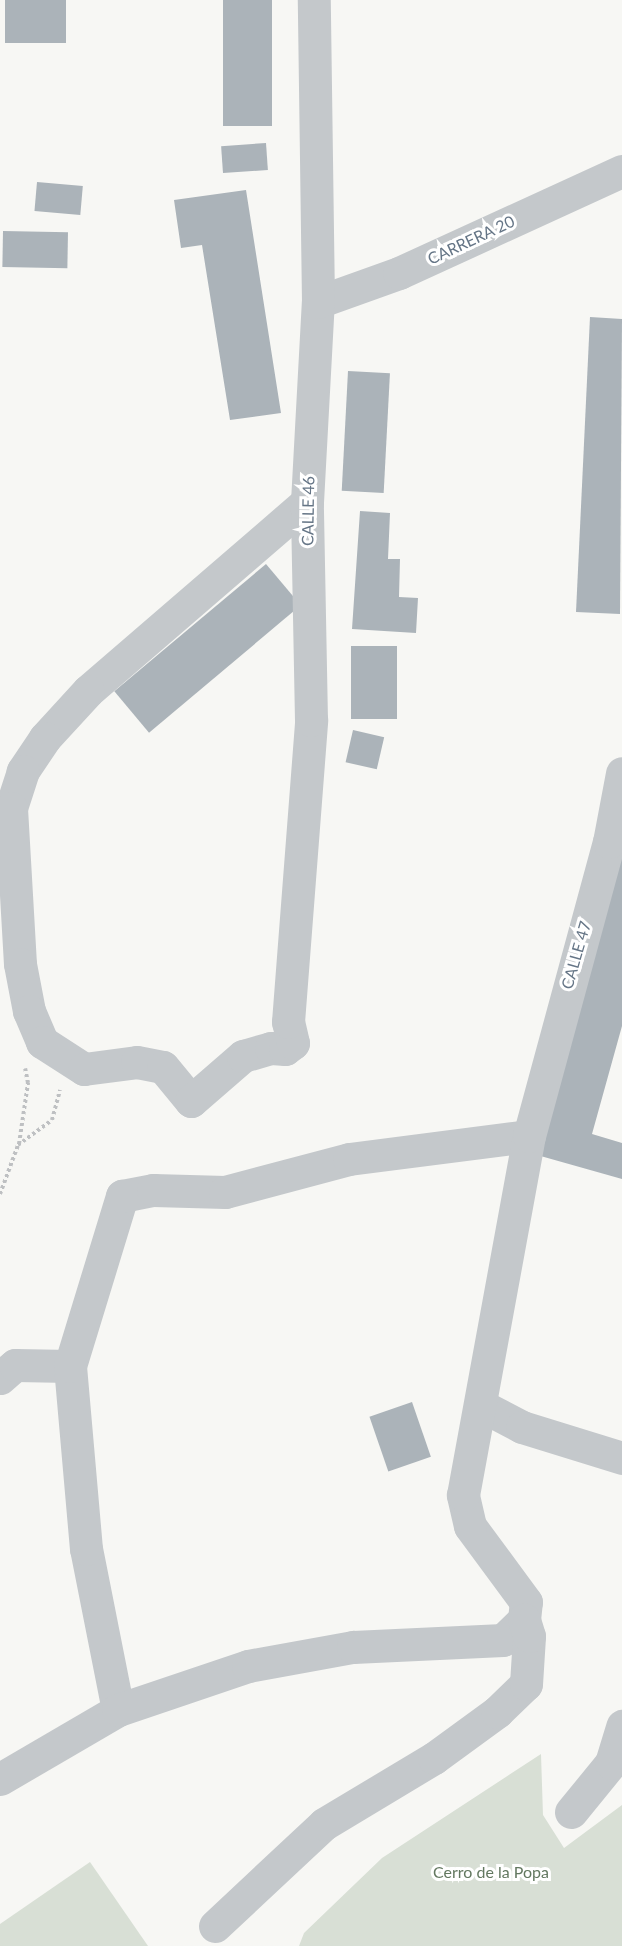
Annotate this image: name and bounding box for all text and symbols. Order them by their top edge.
street label: CARRERA 20 [424,211,518,269]
street label: CALLE 46 [298,476,318,546]
street label: CALLE 47 [557,919,595,991]
park label: Cerro de la Popa [433,1862,549,1882]

